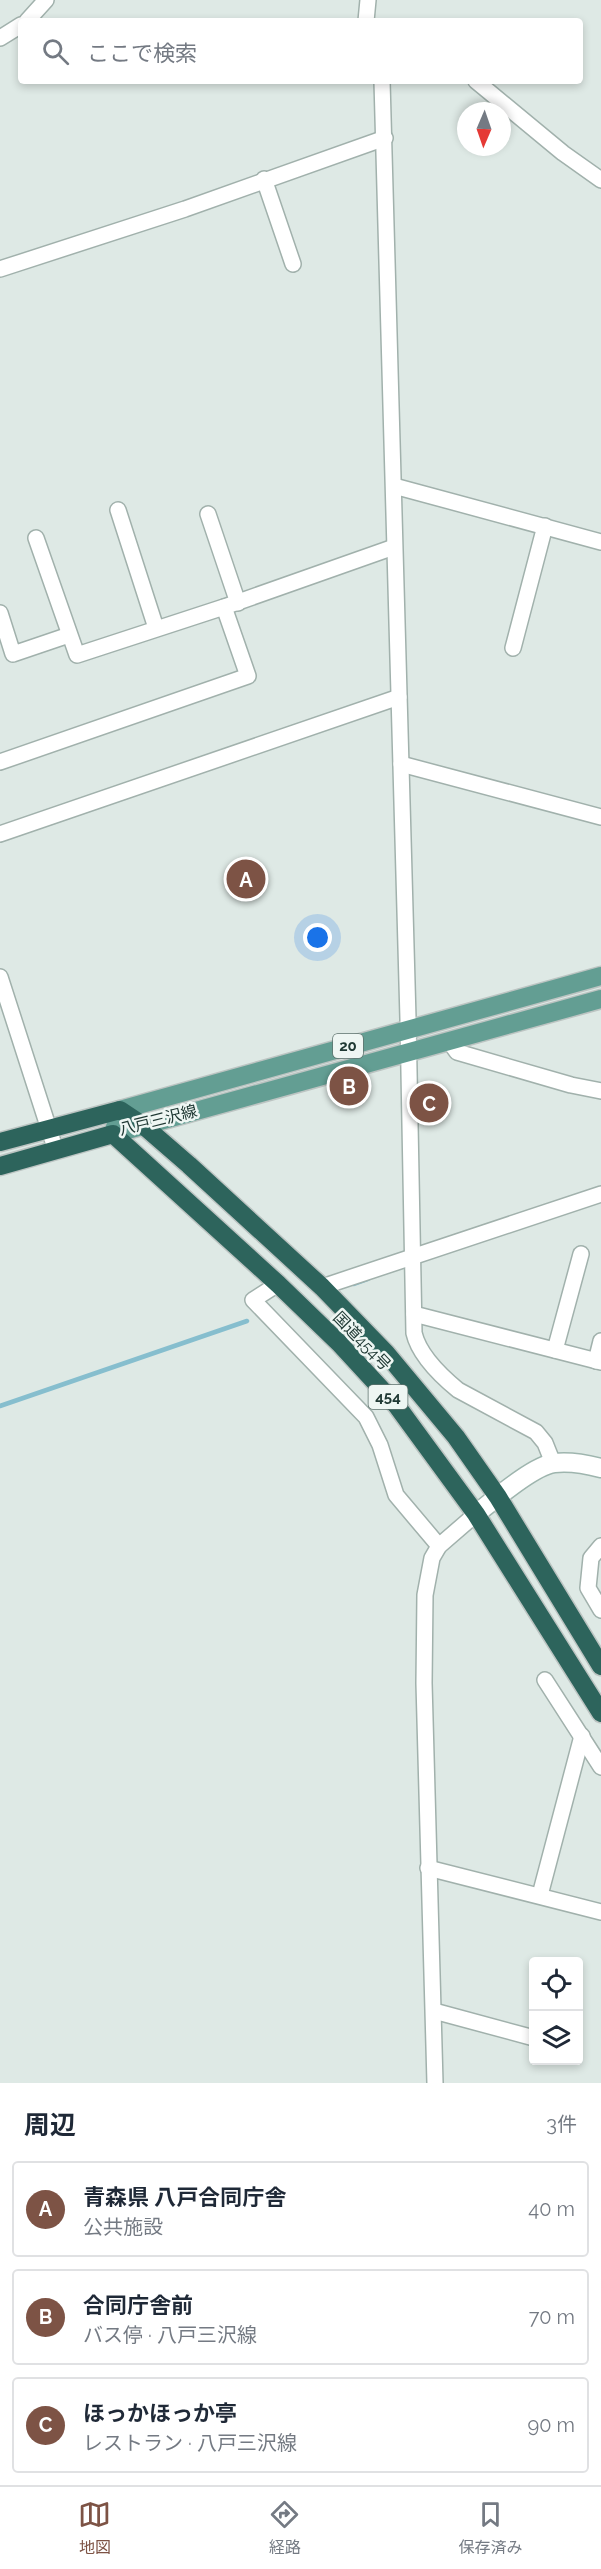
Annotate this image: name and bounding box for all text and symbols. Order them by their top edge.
search box [18,18,583,84]
icon: search [39,35,72,68]
text: ここで検索 [87,40,197,66]
north arrow [457,102,511,156]
pin: A [226,856,266,902]
your location [303,923,332,952]
road number: 20 [333,1034,363,1058]
pin: B [330,1064,368,1108]
pin: C [410,1080,448,1126]
street label: 八戸三沢線 [117,1101,199,1139]
street label: 国道454号 [329,1308,395,1374]
road number: 454 [368,1385,408,1409]
map controls [529,1957,583,2065]
button: locate [529,1957,583,2011]
button: layers [529,2011,583,2065]
text: 周辺 [24,2110,76,2140]
text: 3件 [546,2112,577,2136]
text: 青森県 八戸合同庁舎 [83,2184,286,2210]
text: A [39,2197,52,2221]
text: 40 m [528,2197,575,2221]
text: 公共施設 [83,2215,163,2239]
text: 合同庁舎前 [83,2292,193,2318]
text: B [39,2305,52,2329]
text: 70 m [529,2305,575,2329]
text: バス停 · 八戸三沢線 [83,2323,257,2347]
text: ほっかほっか亭 [83,2400,237,2426]
text: C [39,2413,52,2437]
text: 90 m [528,2413,575,2437]
text: レストラン · 八戸三沢線 [83,2431,297,2455]
tab: 地図 [78,2498,111,2558]
tab: 経路 [268,2498,301,2558]
tab: 保存済み [458,2498,522,2558]

